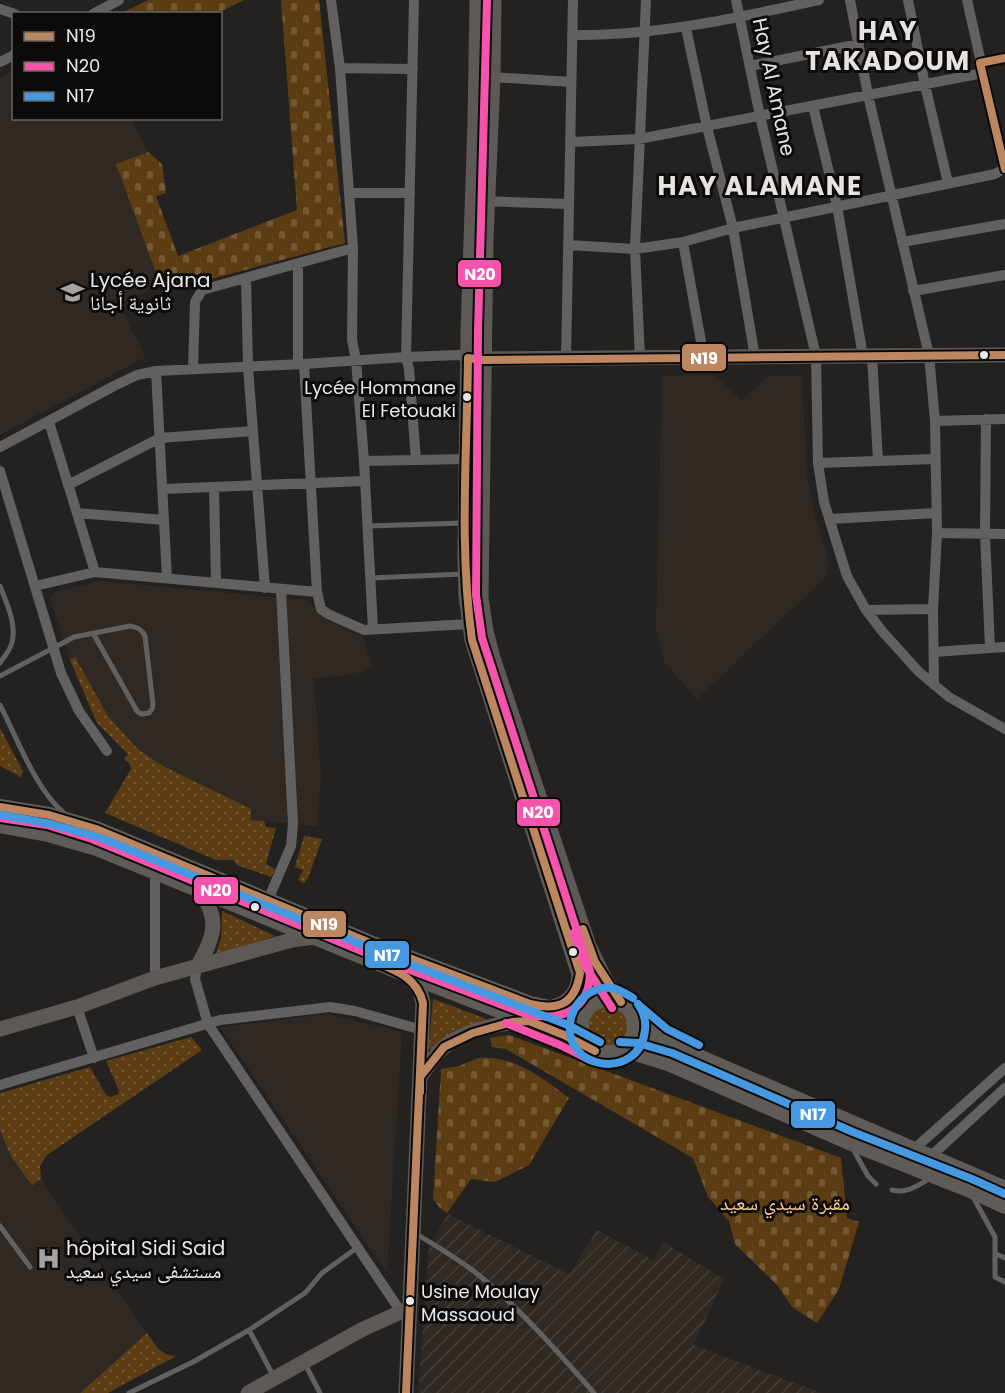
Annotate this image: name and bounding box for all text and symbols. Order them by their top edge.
legend [12,12,222,120]
district label: HAY TAKADOUM [805,13,971,79]
street label: Hay Al Amane [746,15,802,159]
text: N19 [66,23,96,48]
text: N20 [66,53,100,78]
text: N17 [66,83,94,108]
district label: HAY ALAMANE [657,168,863,204]
line badge: N20 [457,259,502,288]
text: N20 [464,263,496,286]
place label: Lycée Ajana ثانوية أجانا [90,266,210,317]
school or university icon: Lycée Ajana ثانوية أجانا [59,279,85,305]
line badge: N19 [681,343,727,372]
text: N19 [690,347,718,370]
unlabelled marker [978,349,990,361]
place label: Lycée Hommane El Fetouaki [304,375,456,423]
marker: Lycée Hommane El Fetouaki [461,391,473,403]
line badge: N20 [516,798,561,827]
text: N20 [522,801,554,824]
line badge: N20 [193,876,239,905]
text: N20 [200,879,232,902]
unlabelled marker [249,901,261,913]
line badge: N19 [302,910,347,938]
text: N19 [310,913,338,936]
line badge: N17 [364,940,410,969]
text: N17 [374,944,401,967]
unlabelled marker [567,946,579,958]
line badge: N17 [790,1100,836,1129]
text: N17 [800,1103,827,1126]
park label: مقبرة سيدي سعيد [720,1189,850,1219]
place label: hôpital Sidi Said مستشفى سيدي سعيد [66,1234,225,1287]
hospital icon: hôpital Sidi Said مستشفى سيدي سعيد [35,1246,61,1272]
place label: Usine Moulay Massaoud [421,1279,540,1327]
marker: Usine Moulay Massaoud [404,1295,416,1307]

